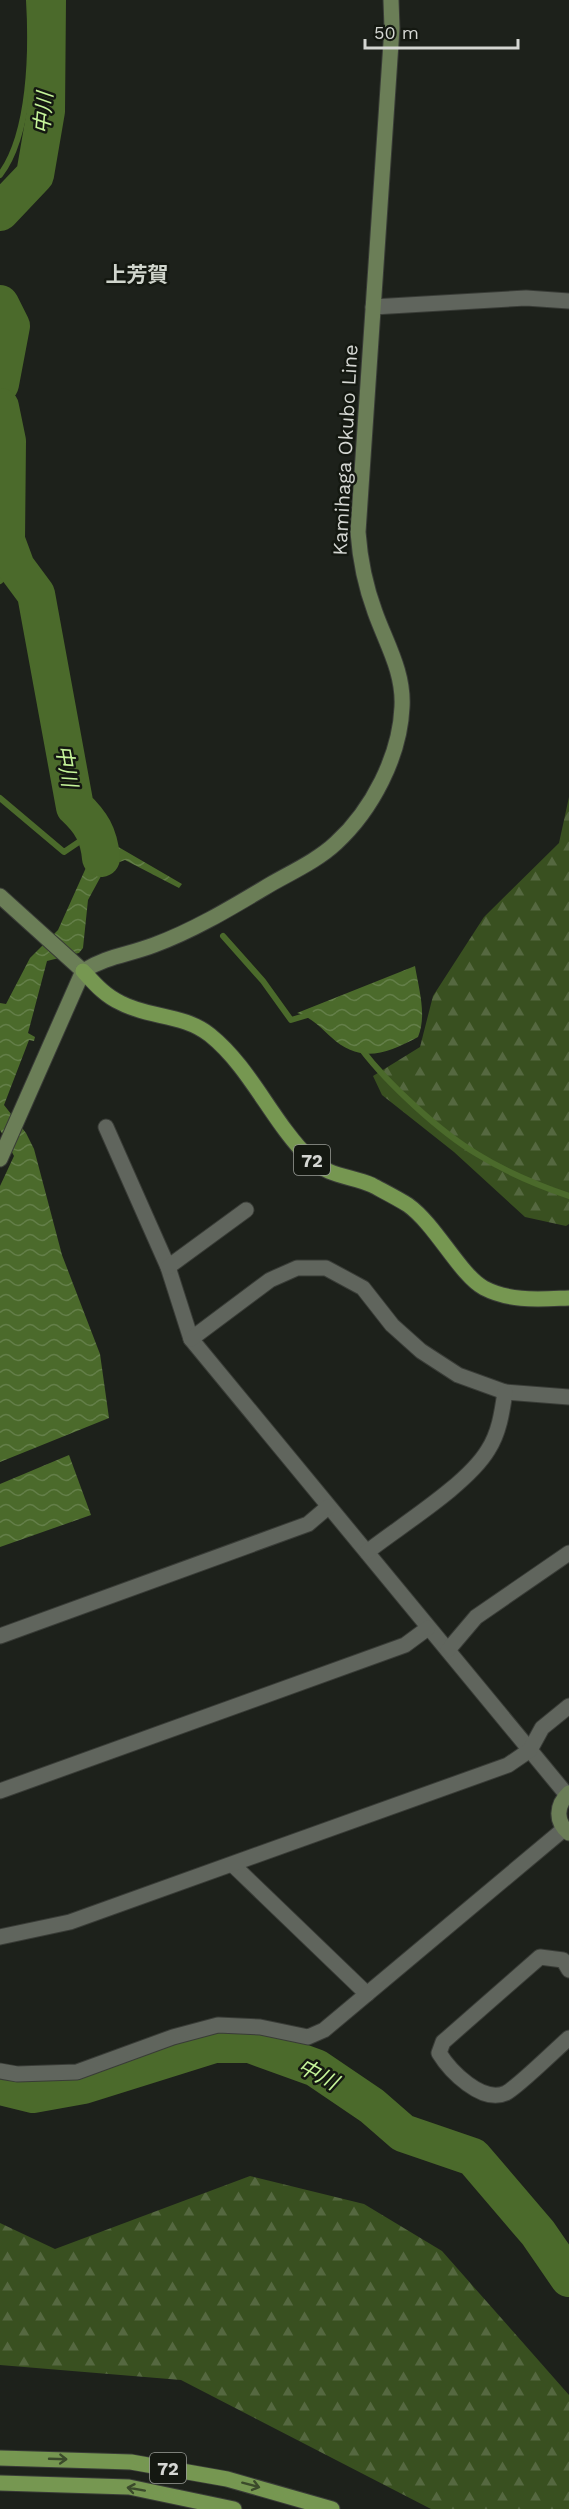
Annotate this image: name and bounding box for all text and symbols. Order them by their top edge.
scale bar [365,12,518,50]
text: 50 m [374,22,419,43]
water label: 中川 [29,89,57,135]
district label: 上芳賀 [106,262,169,287]
street label: Kamihaga Okubo Line [327,344,363,556]
water label: 中川 [51,743,83,791]
road number: 72 [294,1145,330,1175]
water label: 中川 [294,2053,344,2096]
road number: 72 [150,2453,186,2483]
one-way arrow [48,2454,68,2465]
one-way arrow [241,2480,260,2491]
one-way arrow [127,2483,146,2494]

